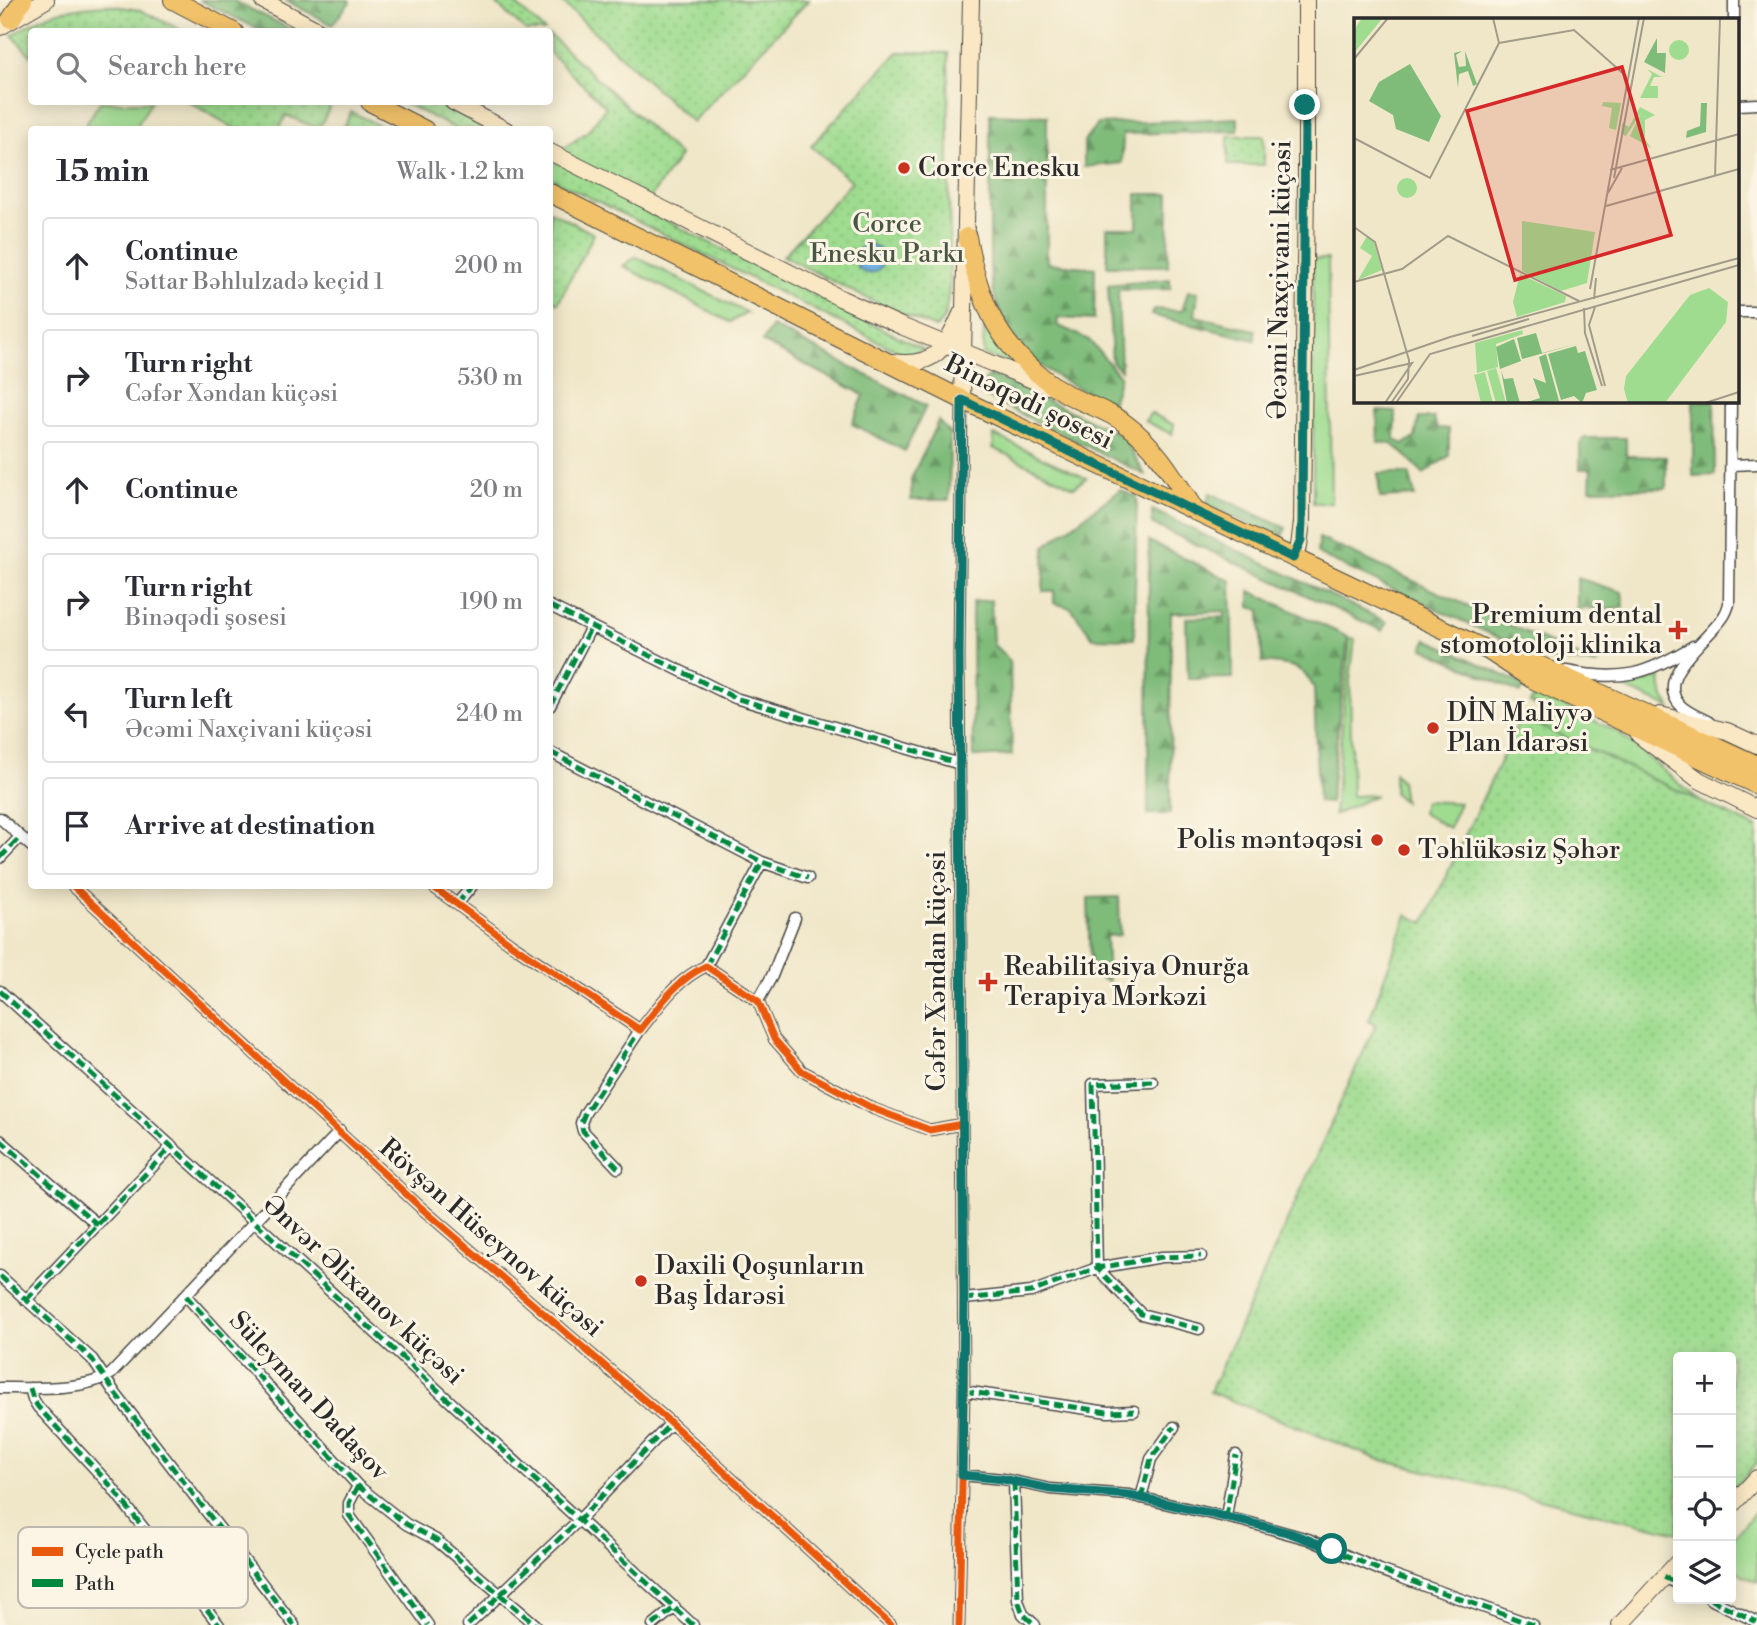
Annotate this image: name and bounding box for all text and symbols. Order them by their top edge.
inset map [1354,18,1740,402]
search box [28,28,553,105]
icon: search [52,48,90,86]
text: Search here [108,51,247,83]
route end [1289,89,1320,120]
street label: Əcəmi Naxçivani küçəsi [1262,140,1298,420]
place label: Corce Enesku [918,152,1080,184]
text: 15 min [56,153,149,191]
text: Walk · 1.2 km [396,158,525,186]
marker: Corce Enesku [896,160,912,176]
park label: Corce Enesku Parkı [809,208,965,270]
text: Continue [125,236,238,268]
icon: ahead [58,247,96,285]
text: 200 m [455,252,523,280]
text: Səttar Bəhlulzadə keçid 1 [125,268,384,296]
street label: Binəqədi şosesi [939,347,1118,456]
text: Turn right [125,348,253,380]
icon: right [58,359,96,397]
text: 530 m [457,364,523,392]
text: Cəfər Xəndan küçəsi [125,380,338,408]
icon: ahead [58,471,96,509]
text: Continue [125,474,238,506]
text: 20 m [470,476,523,504]
text: Turn right [125,572,253,604]
icon: right [58,583,96,621]
text: 190 m [460,588,523,616]
place label: Premium dental stomotoloji klinika [1440,599,1663,661]
text: Binəqədi şosesi [125,604,287,632]
marker: Premium dental stomotoloji klinika [1668,620,1688,640]
text: Turn left [125,684,233,716]
icon: left [58,695,96,733]
place label: DİN Maliyyə Plan İdarəsi [1447,696,1593,759]
text: 240 m [456,700,523,728]
text: Əcəmi Naxçivani küçəsi [125,716,373,744]
marker: DİN Maliyyə Plan İdarəsi [1425,720,1441,736]
icon: arrive [58,807,96,845]
text: Arrive at destination [125,810,375,842]
place label: Polis məntəqəsi [1177,824,1363,856]
marker: Polis məntəqəsi [1369,832,1385,848]
place label: Təhlükəsiz Şəhər [1418,834,1620,866]
marker: Təhlükəsiz Şəhər [1396,842,1412,858]
street label: Cəfər Xəndan küçəsi [921,851,953,1091]
place label: Reabilitasiya Onurğa Terapiya Mərkəzi [1004,951,1250,1013]
marker: Reabilitasiya Onurğa Terapiya Mərkəzi [978,972,998,992]
street label: Rövşən Hüseynov küçəsi [372,1132,610,1344]
street label: Ənvər Əlixanov küçəsi [256,1188,470,1392]
place label: Daxili Qoşunların Baş İdarəsi [654,1250,865,1312]
marker: Daxili Qoşunların Baş İdarəsi [633,1273,649,1289]
street label: Süleyman Dadaşov [222,1305,396,1488]
map controls [1673,1352,1736,1604]
button: + [1673,1352,1736,1415]
button: − [1673,1415,1736,1478]
button: locate [1673,1478,1736,1541]
legend [18,1527,248,1608]
route start [1316,1533,1347,1564]
text: Cycle path [75,1540,164,1564]
button: layers [1673,1541,1736,1604]
text: Path [75,1572,115,1596]

